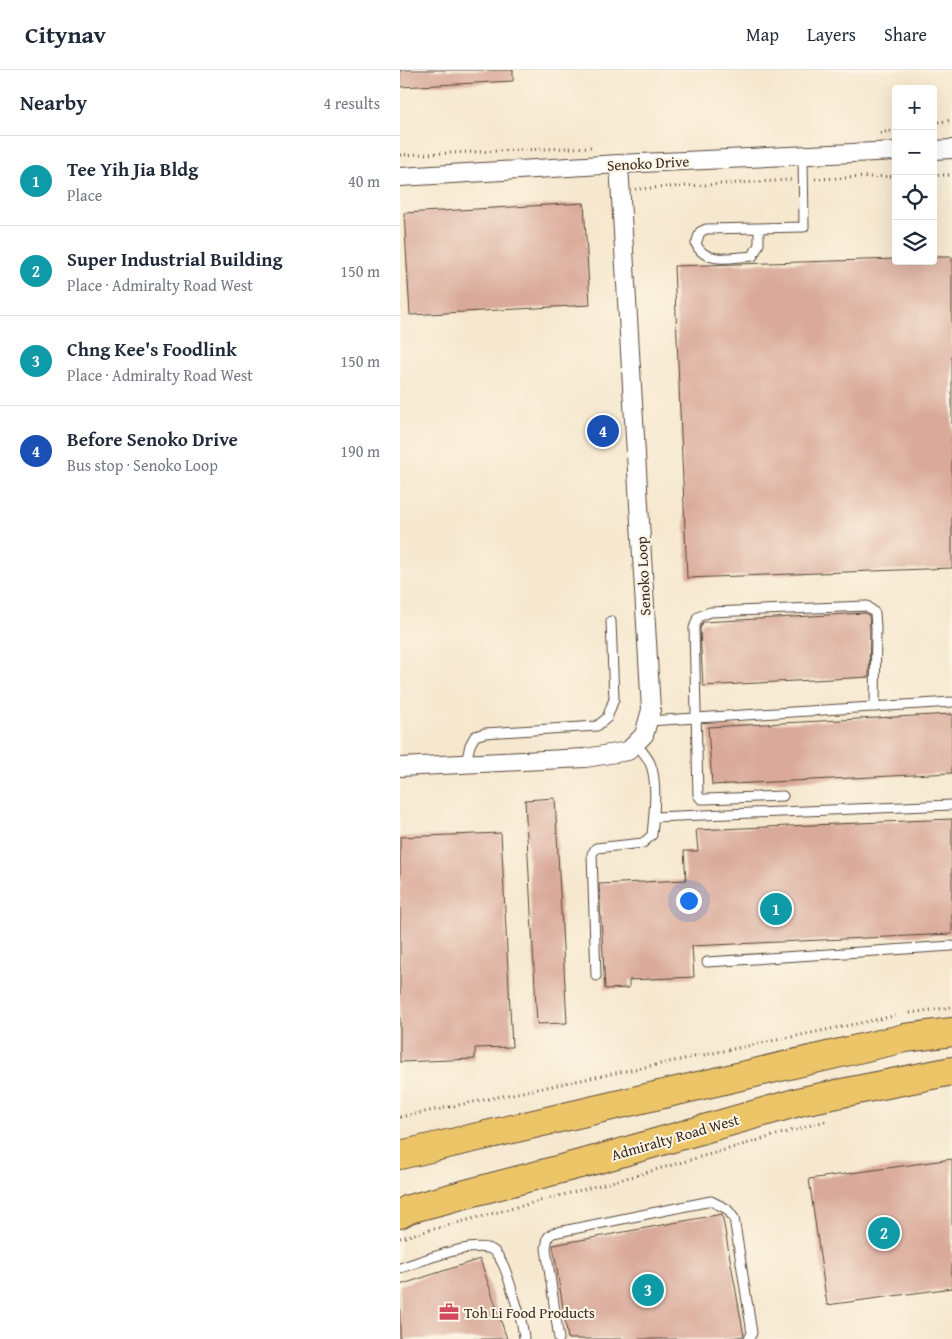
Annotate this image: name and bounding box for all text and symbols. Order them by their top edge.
text: Citynav [25,17,106,52]
text: Map [746,21,779,48]
text: Layers [807,21,856,48]
text: Share [884,21,927,48]
map controls [892,85,937,265]
button: + [892,85,937,130]
text: Nearby [20,87,87,118]
text: 4 results [323,91,380,115]
button: − [892,130,937,175]
street label: Senoko Drive [606,150,690,176]
text: Tee Yih Jia Bldg [67,155,198,183]
text: 1 [32,169,40,193]
text: 40 m [348,169,380,193]
button: locate [892,175,937,220]
text: Place [67,183,102,207]
button: layers [892,220,937,265]
text: Super Industrial Building [67,245,283,273]
text: 2 [32,259,40,283]
text: 150 m [340,259,380,283]
text: Place · Admiralty Road West [67,273,253,297]
text: Chng Kee's Foodlink [67,335,237,363]
text: 3 [32,349,40,373]
text: 150 m [340,349,380,373]
text: Place · Admiralty Road West [67,363,253,387]
pin: 4 [587,412,619,450]
text: Before Senoko Drive [67,425,238,453]
text: 4 [32,439,40,463]
text: 190 m [340,439,380,463]
text: Bus stop · Senoko Loop [67,453,218,477]
street label: Senoko Loop [630,536,656,616]
your location [676,888,702,914]
pin: 1 [760,890,792,928]
street label: Admiralty Road West [609,1109,742,1165]
pin: 2 [868,1214,900,1252]
pin: 3 [632,1271,664,1309]
office icon: Toh Li Food Products [438,1301,460,1323]
place label: Toh Li Food Products [464,1302,595,1323]

